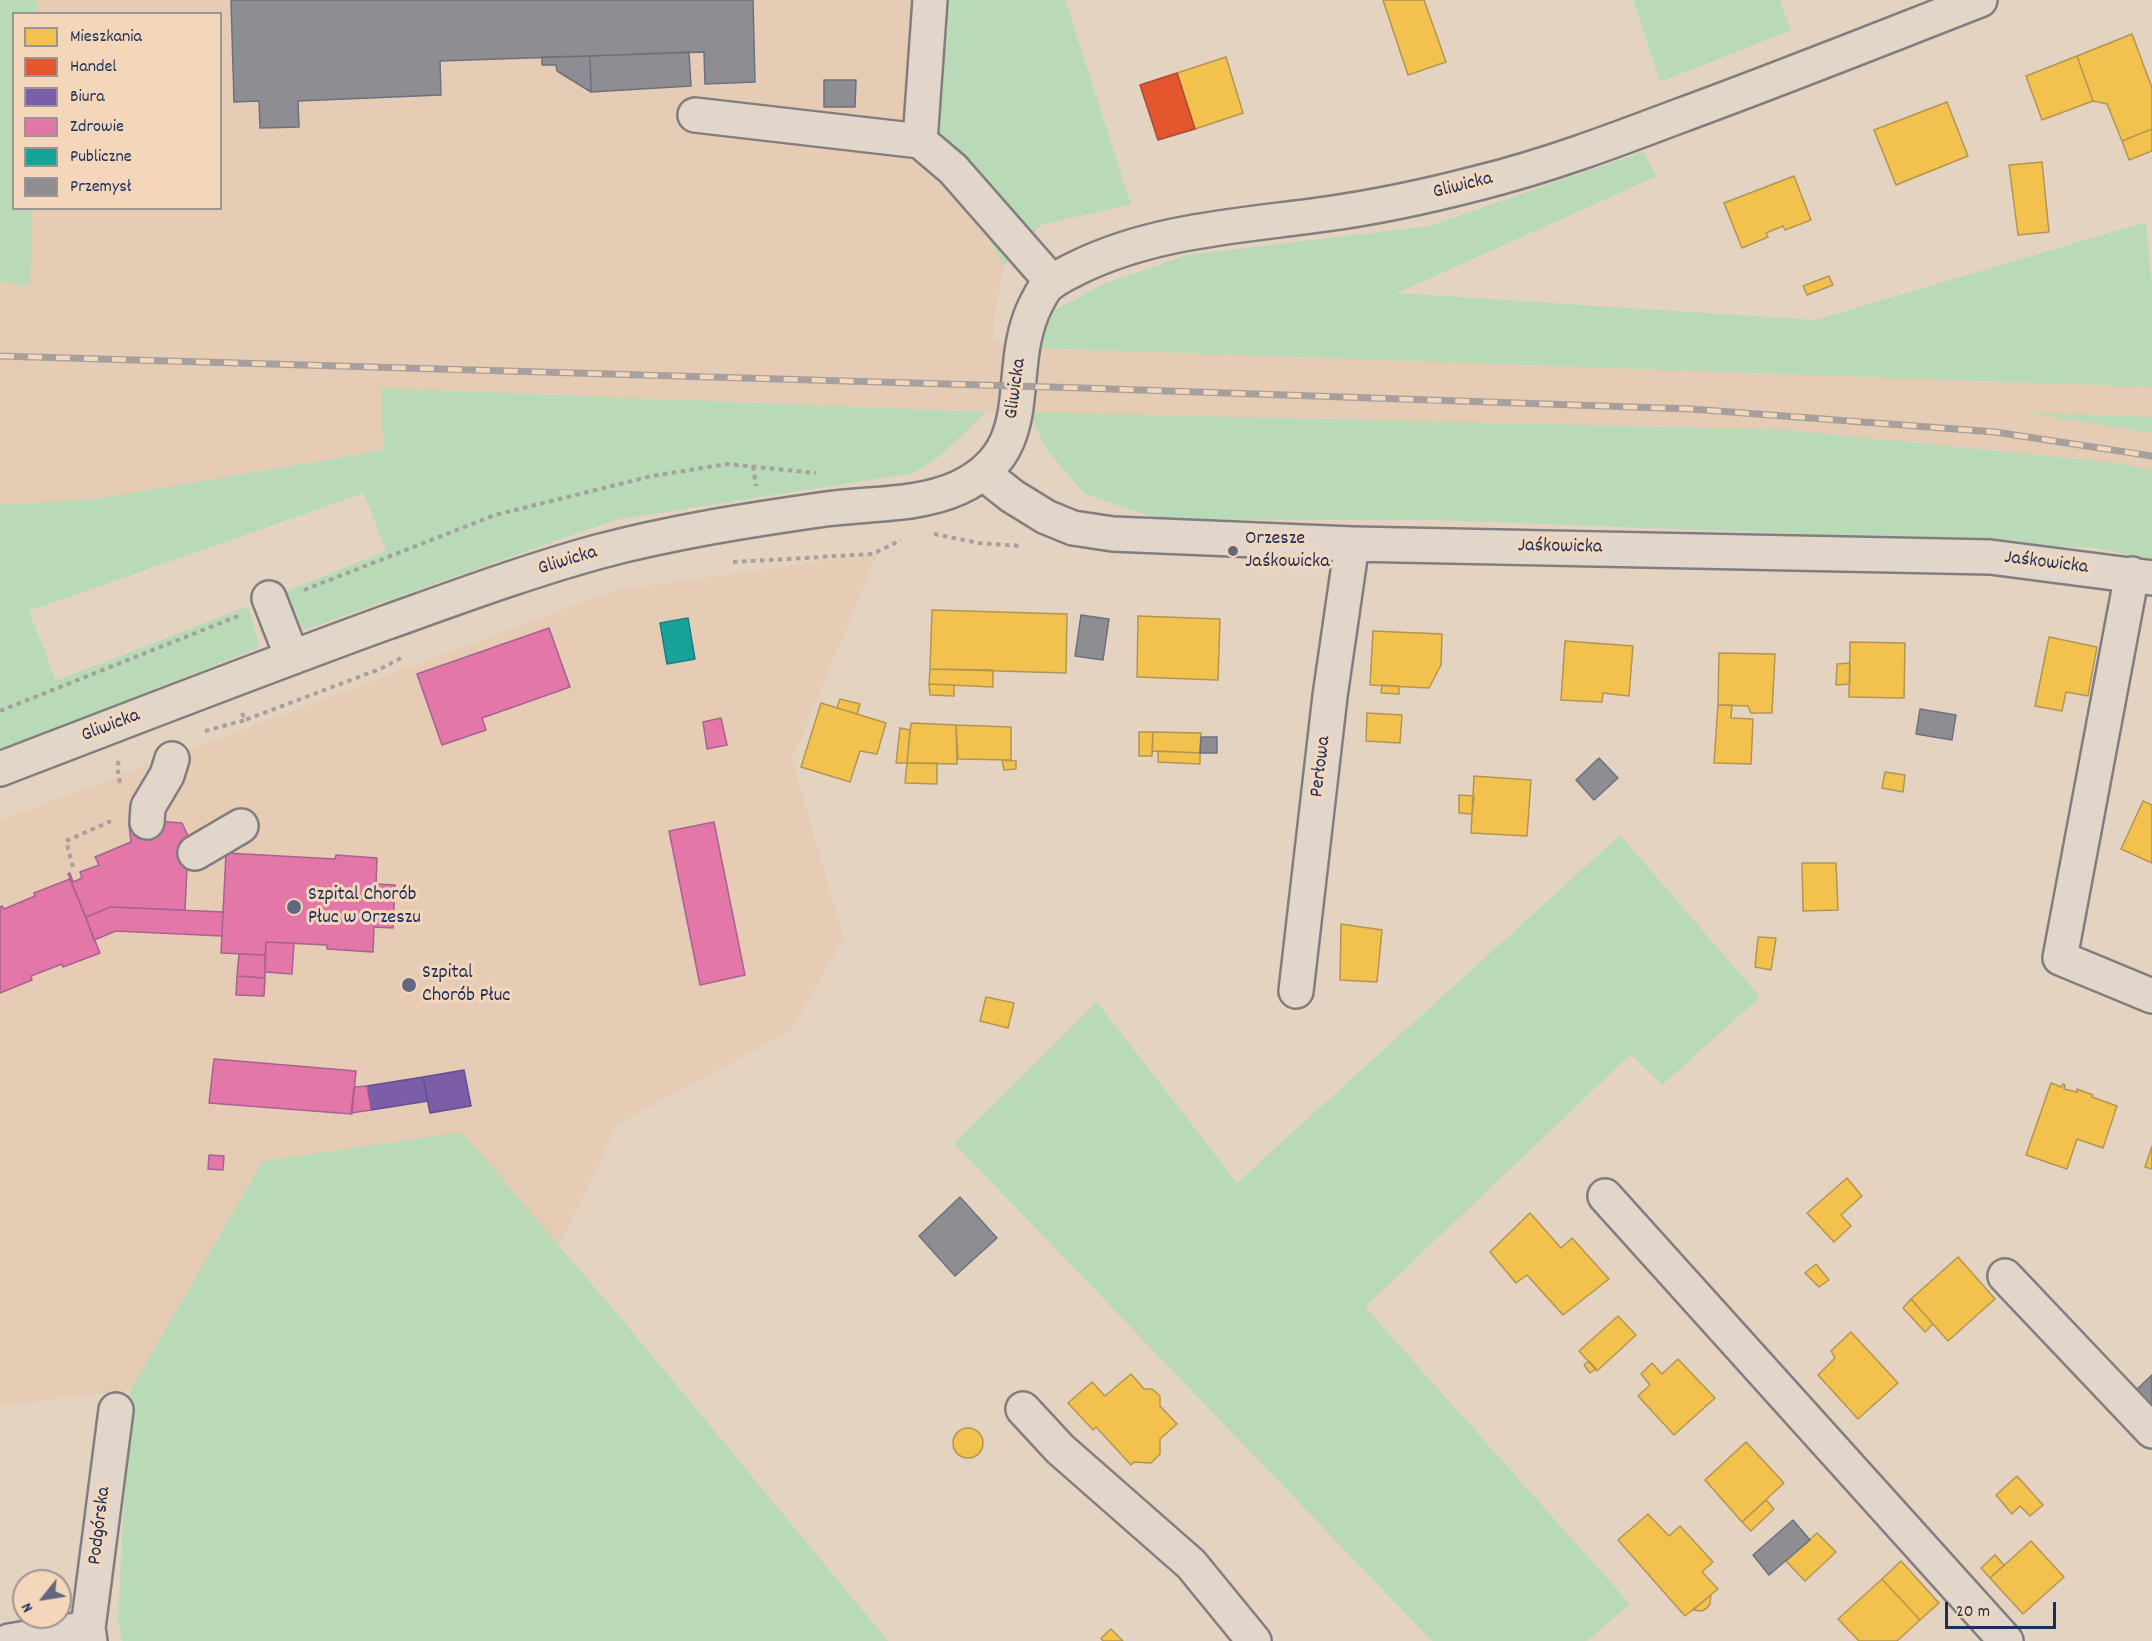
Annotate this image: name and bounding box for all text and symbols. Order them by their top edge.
legend [12,12,222,210]
text: Mieszkania [70,25,142,50]
text: Handel [70,55,117,80]
text: Biura [70,85,105,110]
text: Zdrowie [70,115,124,140]
text: Publiczne [70,145,132,170]
street label: Gliwicka [1431,168,1495,206]
text: Przemysł [70,175,131,200]
street label: Gliwicka [1001,357,1033,421]
place label: Orzesze Jaśkowicka [1245,528,1330,575]
street label: Jaśkowicka [1518,535,1602,561]
street label: Gliwicka [535,542,601,582]
marker: Orzesze Jaśkowicka [1226,544,1240,558]
street label: Jaśkowicka [2003,547,2089,581]
street label: Gliwicka [78,705,144,749]
street label: Perłowa [1306,735,1338,799]
place label: Szpital Chorób Płuc w Orzeszu [308,884,421,931]
marker: Szpital Chorób Płuc w Orzeszu [285,898,303,916]
place label: Szpital Chorób Płuc [422,962,510,1009]
marker: Szpital Chorób Płuc [400,976,418,994]
street label: Podgórska [84,1486,118,1566]
north arrow [12,1569,72,1629]
scale bar [1948,1590,2059,1628]
text: N [16,1598,40,1616]
text: 20 m [1956,1600,1990,1625]

